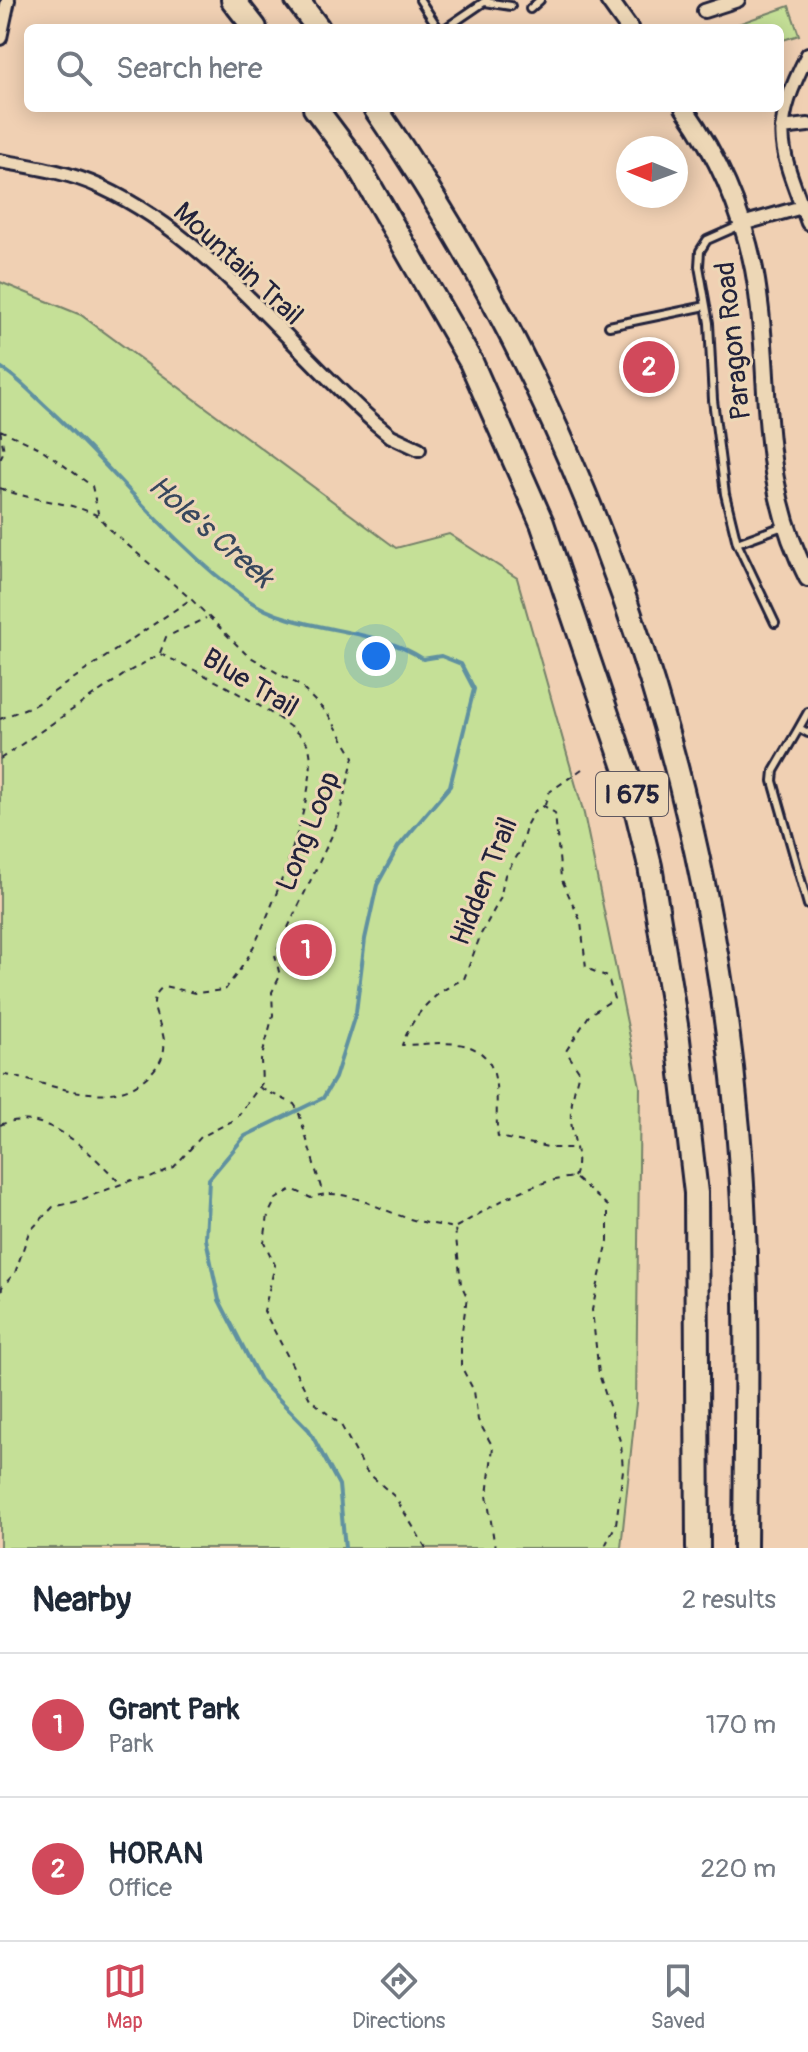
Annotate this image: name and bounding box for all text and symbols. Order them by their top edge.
search box [24,24,784,112]
icon: search [52,46,96,90]
text: Search here [116,50,263,87]
north arrow [616,136,688,208]
street label: Mountain Trail [166,195,310,333]
street label: Paragon Road [708,260,759,422]
pin: 2 [623,337,675,397]
water label: Hole's Creek [141,467,283,597]
your location [356,636,396,676]
street label: Blue Trail [196,641,305,726]
street label: Long Loop [269,767,348,896]
road number: I 675 [596,772,668,816]
street label: Hidden Trail [443,812,526,951]
pin: 1 [280,920,332,980]
text: Nearby [32,1579,131,1622]
text: 2 results [682,1584,776,1616]
text: Grant Park [108,1691,239,1728]
text: 1 [53,1709,63,1741]
text: 170 m [706,1709,776,1741]
text: Park [108,1728,154,1760]
text: HORAN [108,1835,203,1872]
text: 2 [51,1853,65,1885]
text: 220 m [700,1853,776,1885]
text: Office [108,1872,172,1904]
tab: Map [103,1959,147,2035]
tab: Directions [352,1959,445,2035]
tab: Saved [651,1959,705,2035]

